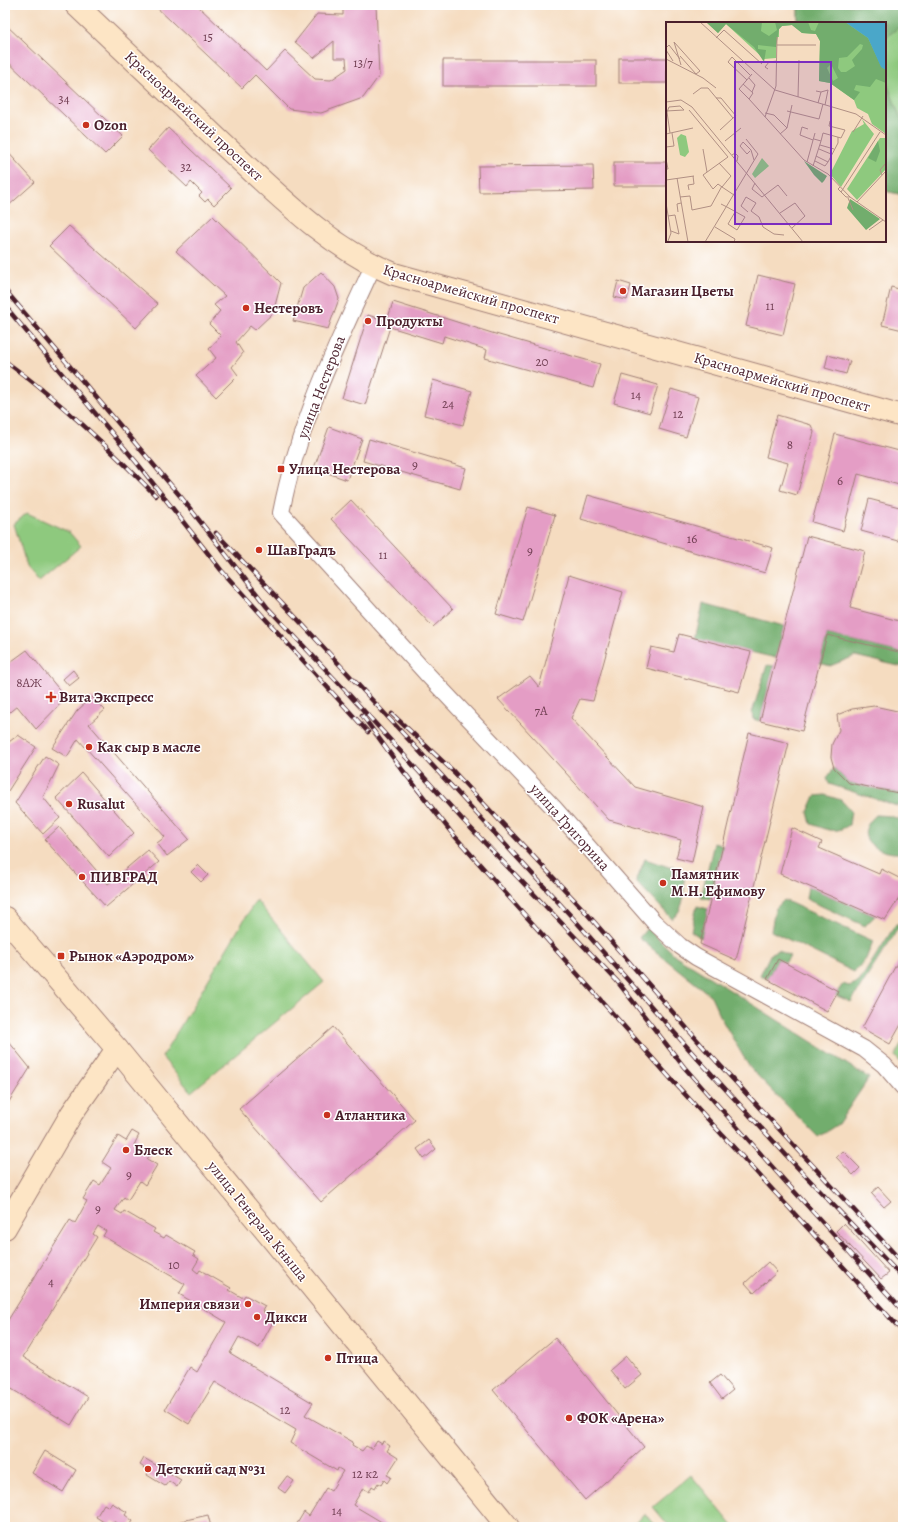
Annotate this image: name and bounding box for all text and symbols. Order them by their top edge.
inset map [666,22,886,242]
house number: 15 [203,28,213,45]
street label: Красноармейский проспект [120,46,268,186]
house number: 13/7 [353,54,373,71]
house number: 34 [58,90,70,107]
place label: Ozon [94,115,128,135]
marker: Ozon [81,120,91,130]
house number: 32 [180,158,192,175]
street label: Красноармейский проспект [381,259,562,329]
place label: Магазин Цветы [631,281,734,301]
marker: Магазин Цветы [618,286,628,296]
house number: 11 [766,297,775,314]
place label: Нестеровъ [254,298,323,318]
marker: Нестеровъ [241,303,251,313]
place label: Продукты [376,311,443,331]
marker: Продукты [363,316,373,326]
street label: улица Нестерова [292,333,350,442]
street label: Красноармейский проспект [692,347,873,417]
house number: 20 [535,353,549,370]
house number: 14 [631,386,641,403]
house number: 24 [442,395,454,412]
house number: 12 [673,405,683,422]
house number: 8 [787,436,793,453]
house number: 9 [412,456,418,473]
place label: Улица Нестерова [289,459,401,479]
marker: Улица Нестерова [276,464,286,474]
house number: 6 [837,472,843,489]
house number: 16 [687,530,697,547]
place label: ШавГрадъ [267,540,336,560]
house number: 9 [527,542,533,559]
marker: ШавГрадъ [254,545,264,555]
house number: 11 [379,546,388,563]
house number: 8АЖ [16,674,42,691]
place label: Вита Экспресс [59,687,154,707]
marker: Вита Экспресс [46,692,56,702]
house number: 7А [534,702,548,719]
place label: Как сыр в масле [97,737,201,757]
marker: Как сыр в масле [84,742,94,752]
street label: улица Григорина [525,778,615,875]
place label: Rusalut [77,794,125,814]
marker: Rusalut [64,799,74,809]
place label: Памятник М.Н. Ефимову [671,864,766,901]
place label: ПИВГРАД [90,867,157,887]
marker: ПИВГРАД [77,872,87,882]
marker: Памятник М.Н. Ефимову [658,878,668,888]
place label: Рынок «Аэродром» [69,946,194,966]
marker: Рынок «Аэродром» [56,951,66,961]
place label: Атлантика [334,1105,407,1125]
marker: Атлантика [322,1110,332,1120]
place label: Блеск [134,1140,173,1160]
marker: Блеск [121,1145,131,1155]
street label: улица Генерала Кныша [203,1156,313,1286]
house number: 9 [126,1166,132,1183]
house number: 9 [95,1200,101,1217]
house number: 10 [168,1256,180,1273]
house number: 4 [48,1273,54,1290]
place label: Империя связи [139,1294,240,1314]
marker: Империя связи [243,1299,253,1309]
place label: Дикси [265,1307,307,1327]
marker: Дикси [252,1312,262,1322]
place label: Птица [336,1348,379,1368]
marker: Птица [323,1353,333,1363]
house number: 12 [280,1401,290,1418]
place label: ФОК «Арена» [577,1408,665,1428]
marker: ФОК «Арена» [564,1413,574,1423]
place label: Детский сад №31 [156,1459,266,1479]
marker: Детский сад №31 [143,1464,153,1474]
house number: 12 к2 [352,1465,378,1482]
house number: 14 [332,1502,342,1519]

